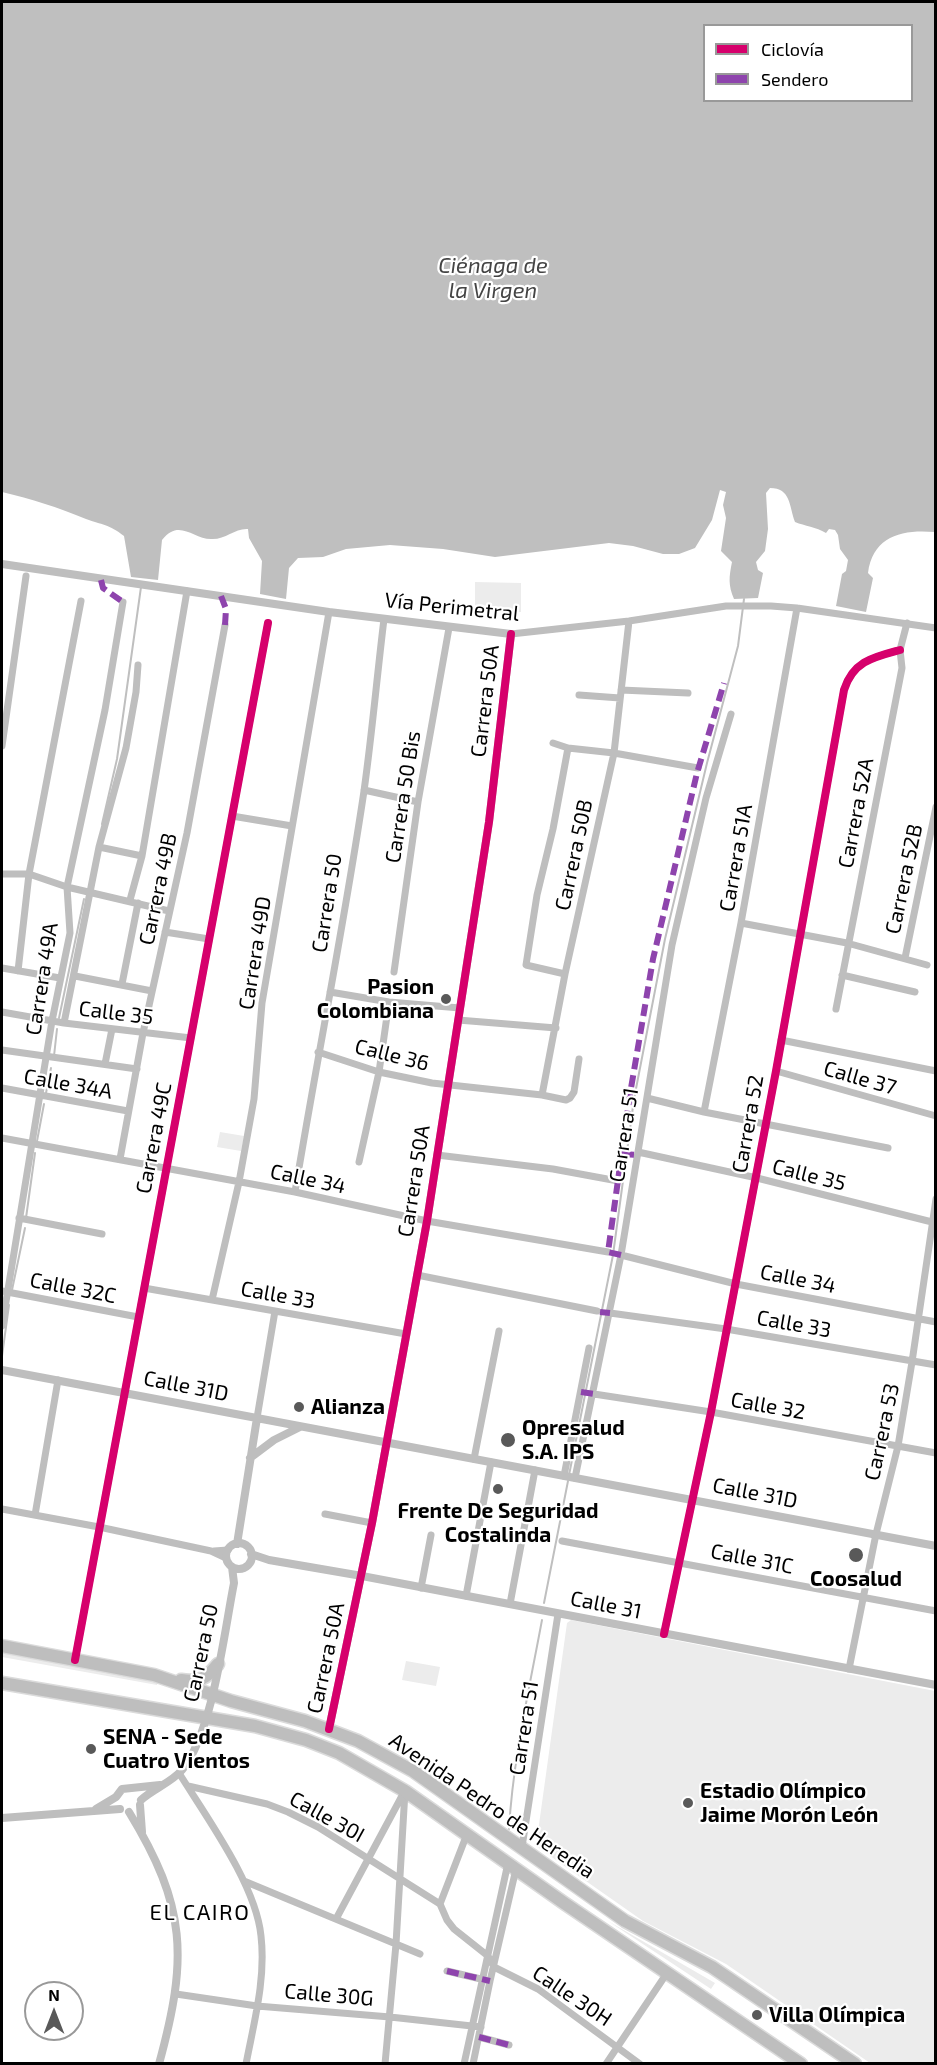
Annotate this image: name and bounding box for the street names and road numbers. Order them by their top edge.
street label: Vía Perimetral [383,587,521,627]
street label: Carrera 50A [466,643,504,759]
street label: Carrera 50 Bis [380,729,426,865]
street label: Carrera 52A [833,756,879,870]
street label: Carrera 50B [550,797,598,913]
street label: Carrera 51A [714,802,758,914]
street label: Carrera 52B [880,822,928,936]
street label: Carrera 49B [134,831,182,947]
street label: Carrera 50 [307,852,347,954]
street label: Carrera 49D [234,894,276,1012]
street label: Carrera 49A [21,921,63,1037]
street label: Calle 35 [77,996,155,1030]
street label: Calle 36 [352,1034,432,1076]
street label: Calle 37 [821,1056,899,1100]
street label: Calle 34A [22,1064,114,1104]
street label: Carrera 52 [727,1073,769,1175]
street label: Carrera 49C [131,1080,177,1196]
street label: Carrera 51 [604,1086,644,1184]
street label: Carrera 50A [393,1123,435,1239]
street label: Calle 35 [770,1154,848,1196]
street label: Calle 34 [268,1159,348,1199]
street label: Calle 34 [758,1259,838,1299]
street label: Calle 32C [28,1267,118,1309]
street label: Calle 33 [239,1276,317,1314]
street label: Calle 33 [755,1305,833,1343]
street label: Calle 31D [141,1365,231,1407]
street label: Carrera 53 [859,1381,905,1483]
street label: Calle 32 [729,1387,807,1425]
street label: Calle 31D [710,1472,800,1514]
street label: Calle 31C [708,1539,796,1579]
street label: Calle 31 [568,1586,644,1624]
street label: Carrera 50A [302,1600,350,1716]
street label: Carrera 50 [178,1602,224,1704]
street label: Carrera 51 [504,1679,544,1777]
street label: Avenida Pedro de Heredia [384,1728,600,1884]
street label: Calle 30I [285,1786,369,1848]
street label: Calle 30H [528,1960,616,2032]
street label: Calle 30G [283,1979,375,2011]

